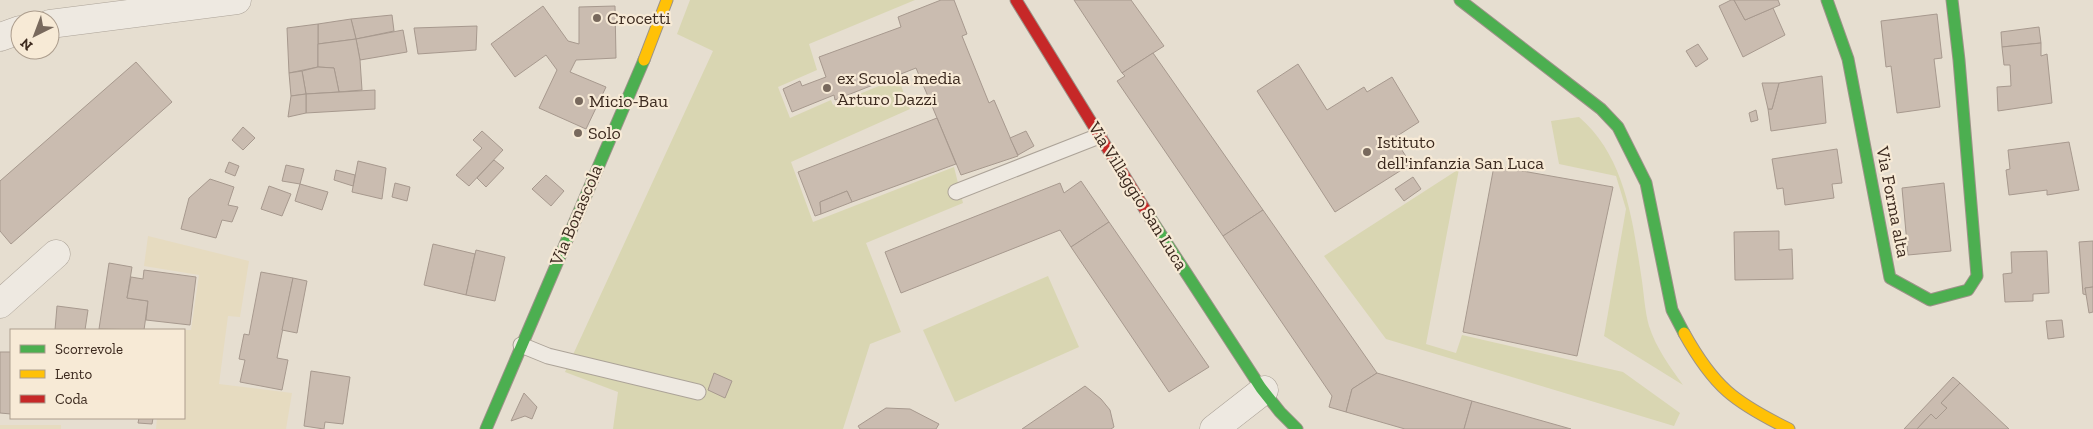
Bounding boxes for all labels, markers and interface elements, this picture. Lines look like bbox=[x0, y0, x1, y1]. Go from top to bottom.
place label: Crocetti bbox=[607, 7, 671, 29]
north arrow bbox=[10, 10, 60, 60]
marker: Crocetti bbox=[591, 12, 603, 24]
text: N bbox=[17, 34, 36, 54]
place label: ex Scuola media Arturo Dazzi bbox=[837, 67, 961, 110]
marker: ex Scuola media Arturo Dazzi bbox=[821, 82, 833, 94]
place label: Micio-Bau bbox=[589, 90, 668, 112]
marker: Micio-Bau bbox=[573, 95, 585, 107]
street label: Via Villaggio San Luca bbox=[1083, 117, 1193, 274]
place label: Solo bbox=[588, 122, 621, 144]
marker: Solo bbox=[572, 127, 584, 139]
place label: Istituto dell'infanzia San Luca bbox=[1377, 131, 1544, 174]
street label: Via Forma alta bbox=[1871, 144, 1915, 260]
marker: Istituto dell'infanzia San Luca bbox=[1361, 146, 1373, 158]
street label: Via Bonascola bbox=[545, 161, 607, 270]
legend bbox=[10, 329, 185, 419]
text: Scorrevole bbox=[55, 340, 123, 358]
text: Lento bbox=[55, 365, 92, 383]
text: Coda bbox=[55, 390, 88, 408]

